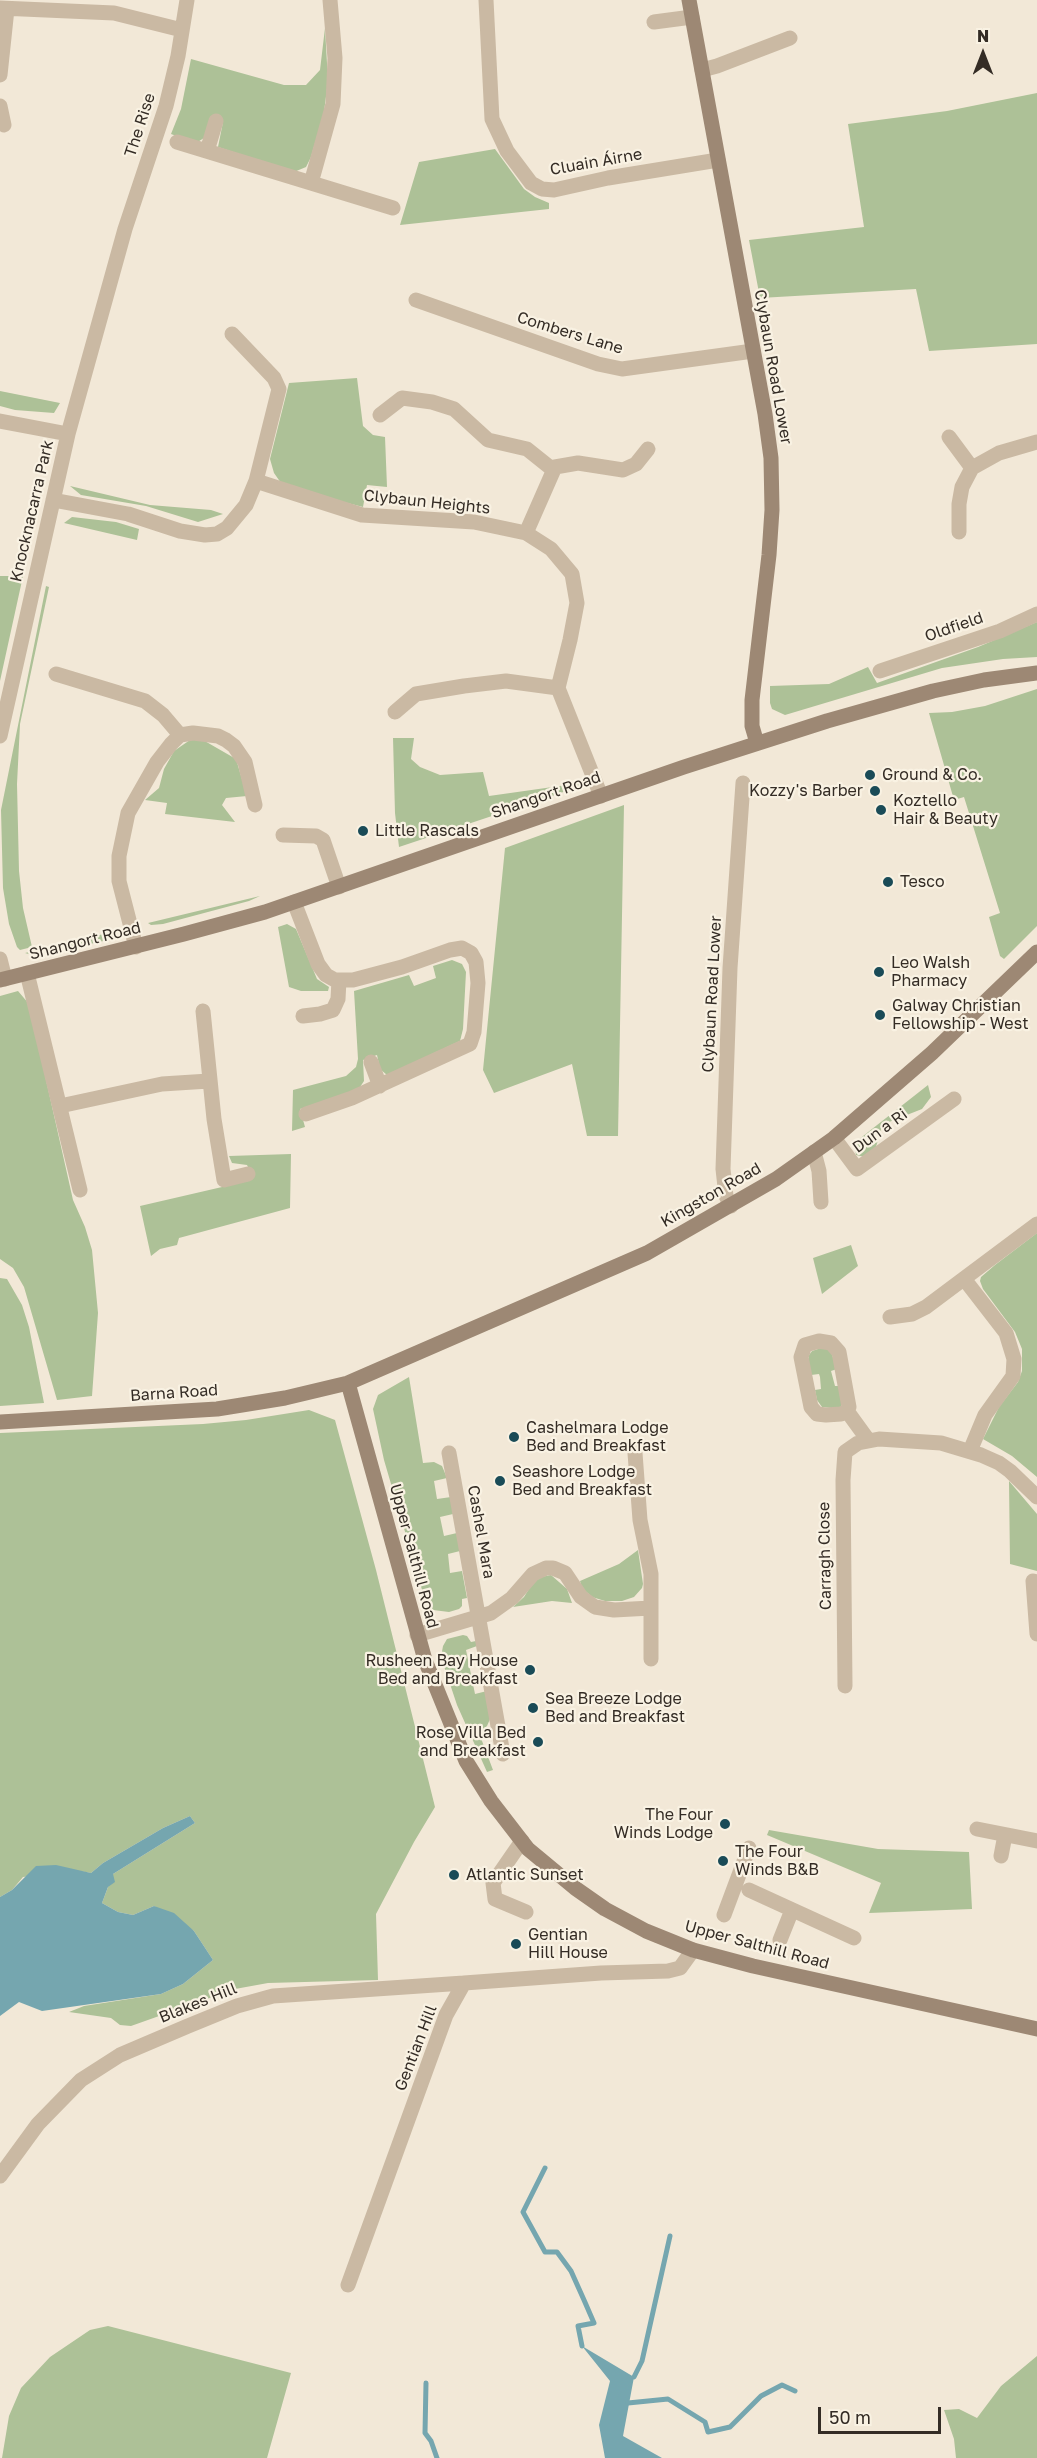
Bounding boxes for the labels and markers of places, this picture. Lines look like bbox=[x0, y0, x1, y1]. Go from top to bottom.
place label: Ground & Co. bbox=[882, 765, 982, 785]
marker: Ground & Co. bbox=[863, 768, 877, 782]
place label: Kozzy's Barber bbox=[749, 781, 863, 801]
marker: Kozzy's Barber bbox=[868, 784, 882, 798]
place label: Koztello Hair & Beauty bbox=[893, 791, 998, 829]
marker: Koztello Hair & Beauty bbox=[874, 803, 888, 817]
place label: Little Rascals bbox=[375, 821, 479, 841]
marker: Little Rascals bbox=[356, 824, 370, 838]
place label: Tesco bbox=[900, 872, 945, 892]
marker: Tesco bbox=[881, 875, 895, 889]
place label: Leo Walsh Pharmacy bbox=[891, 953, 970, 991]
marker: Leo Walsh Pharmacy bbox=[872, 965, 886, 979]
place label: Galway Christian Fellowship - West bbox=[892, 996, 1029, 1034]
marker: Galway Christian Fellowship - West bbox=[873, 1008, 887, 1022]
place label: Cashelmara Lodge Bed and Breakfast bbox=[526, 1418, 668, 1456]
marker: Cashelmara Lodge Bed and Breakfast bbox=[507, 1430, 521, 1444]
place label: Seashore Lodge Bed and Breakfast bbox=[512, 1462, 652, 1500]
marker: Seashore Lodge Bed and Breakfast bbox=[493, 1474, 507, 1488]
place label: Rusheen Bay House Bed and Breakfast bbox=[365, 1651, 518, 1689]
marker: Rusheen Bay House Bed and Breakfast bbox=[523, 1663, 537, 1677]
place label: Sea Breeze Lodge Bed and Breakfast bbox=[545, 1689, 685, 1727]
marker: Sea Breeze Lodge Bed and Breakfast bbox=[526, 1701, 540, 1715]
place label: Rose Villa Bed and Breakfast bbox=[416, 1723, 526, 1761]
marker: Rose Villa Bed and Breakfast bbox=[531, 1735, 545, 1749]
place label: The Four Winds Lodge bbox=[614, 1805, 713, 1843]
marker: The Four Winds Lodge bbox=[718, 1817, 732, 1831]
place label: The Four Winds B&B bbox=[735, 1842, 819, 1880]
marker: The Four Winds B&B bbox=[716, 1854, 730, 1868]
place label: Atlantic Sunset bbox=[466, 1865, 584, 1885]
marker: Atlantic Sunset bbox=[447, 1868, 461, 1882]
place label: Gentian Hill House bbox=[528, 1925, 608, 1963]
marker: Gentian Hill House bbox=[509, 1937, 523, 1951]

